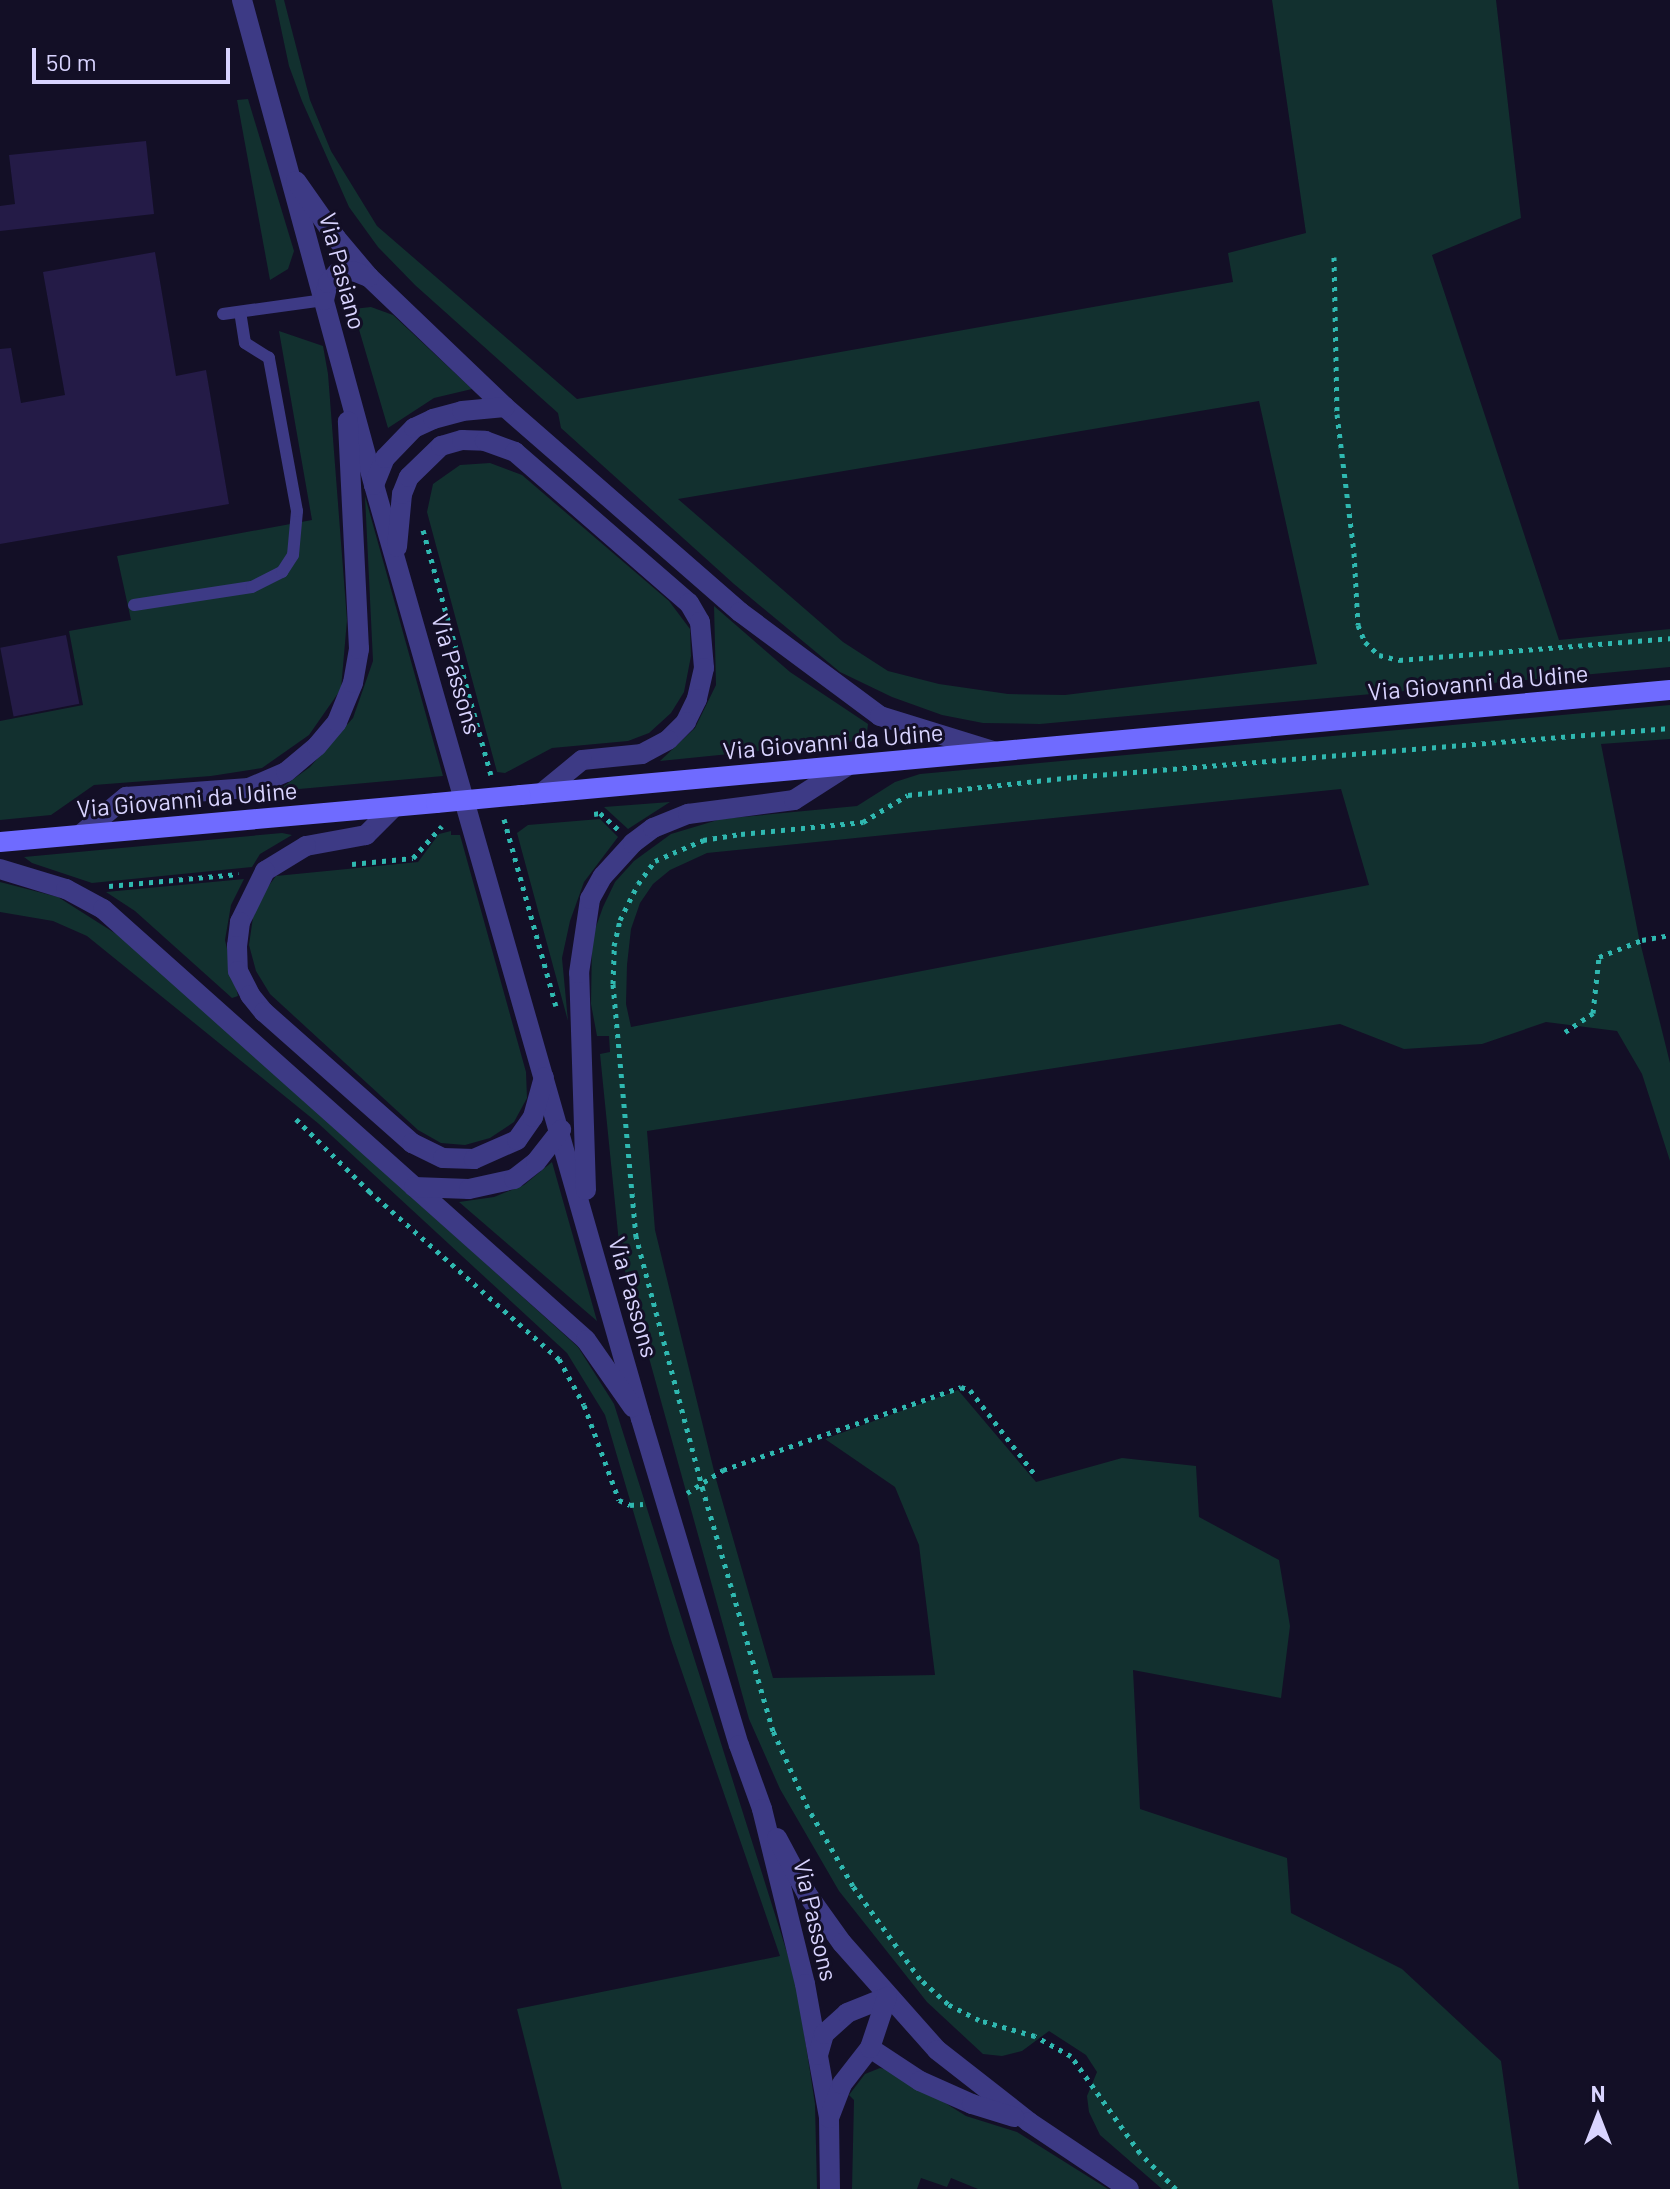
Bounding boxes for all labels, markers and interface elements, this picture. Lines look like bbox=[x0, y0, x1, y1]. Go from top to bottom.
scale bar bbox=[36, 32, 234, 82]
text: 50 m bbox=[46, 47, 97, 76]
street label: Via Pasiano bbox=[314, 210, 372, 332]
street label: Via Passons bbox=[426, 610, 488, 738]
street label: Via Giovanni da Udine bbox=[1366, 658, 1590, 706]
street label: Via Giovanni da Udine bbox=[721, 717, 945, 765]
street label: Via Giovanni da Udine bbox=[75, 775, 299, 823]
street label: Via Passons bbox=[603, 1233, 665, 1361]
street label: Via Passons bbox=[788, 1856, 844, 1984]
north arrow bbox=[1558, 2077, 1638, 2157]
text: N bbox=[1591, 2080, 1605, 2106]

